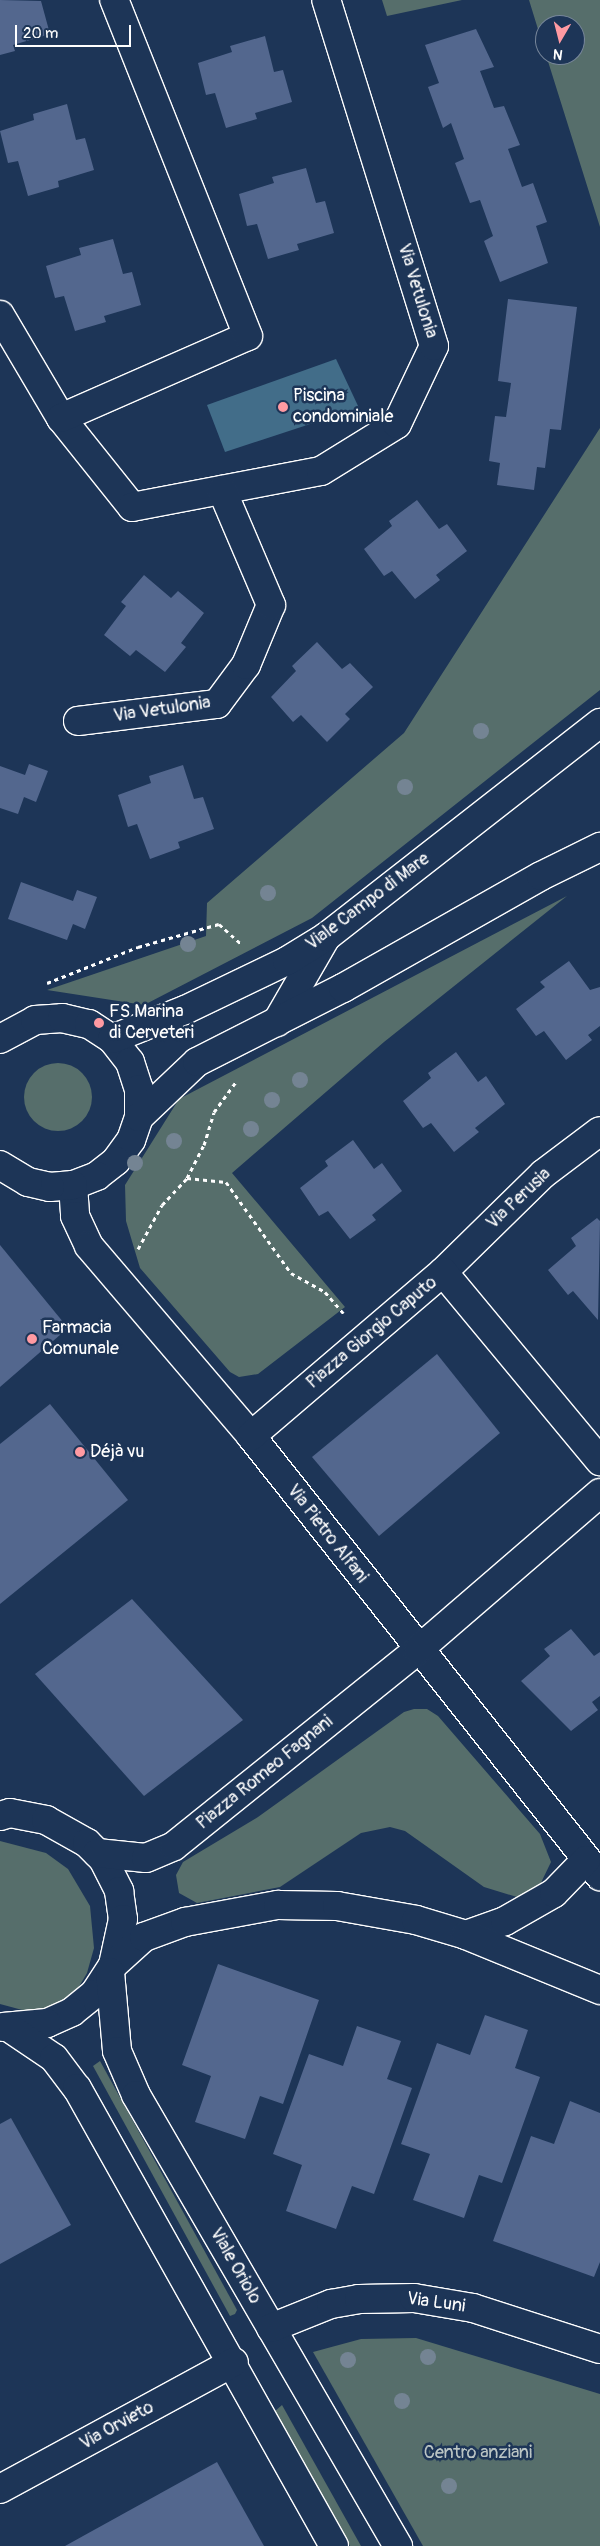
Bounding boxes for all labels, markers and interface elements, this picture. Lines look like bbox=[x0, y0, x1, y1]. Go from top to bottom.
scale bar bbox=[18, 15, 134, 47]
north arrow bbox=[535, 15, 585, 65]
text: 20 m bbox=[23, 24, 58, 43]
text: N bbox=[552, 45, 564, 63]
street label: Via Vetulonia bbox=[392, 241, 442, 341]
place label: Piscina condominiale bbox=[293, 386, 393, 428]
marker: Piscina condominiale bbox=[277, 401, 289, 413]
street label: Via Vetulonia bbox=[112, 693, 212, 727]
street label: Viale Campo di Mare bbox=[302, 848, 434, 956]
place label: FS Marina di Cerveteri bbox=[109, 1002, 194, 1044]
marker: FS Marina di Cerveteri bbox=[93, 1017, 105, 1029]
street label: Via Perusia bbox=[482, 1164, 556, 1234]
street label: Piazza Giorgio Caputo bbox=[302, 1272, 442, 1394]
place label: Farmacia Comunale bbox=[42, 1318, 119, 1360]
marker: Farmacia Comunale bbox=[26, 1333, 38, 1345]
place label: Déjà vu bbox=[90, 1441, 144, 1463]
marker: Déjà vu bbox=[74, 1446, 86, 1458]
street label: Via Pietro Alfani bbox=[282, 1480, 372, 1588]
street label: Piazza Romeo Fagnani bbox=[192, 1711, 338, 1835]
street label: Viale Oriolo bbox=[205, 2224, 265, 2308]
street label: Via Luni bbox=[405, 2288, 467, 2318]
street label: Via Orvieto bbox=[76, 2397, 158, 2455]
park label: Centro anziani bbox=[424, 2442, 532, 2464]

